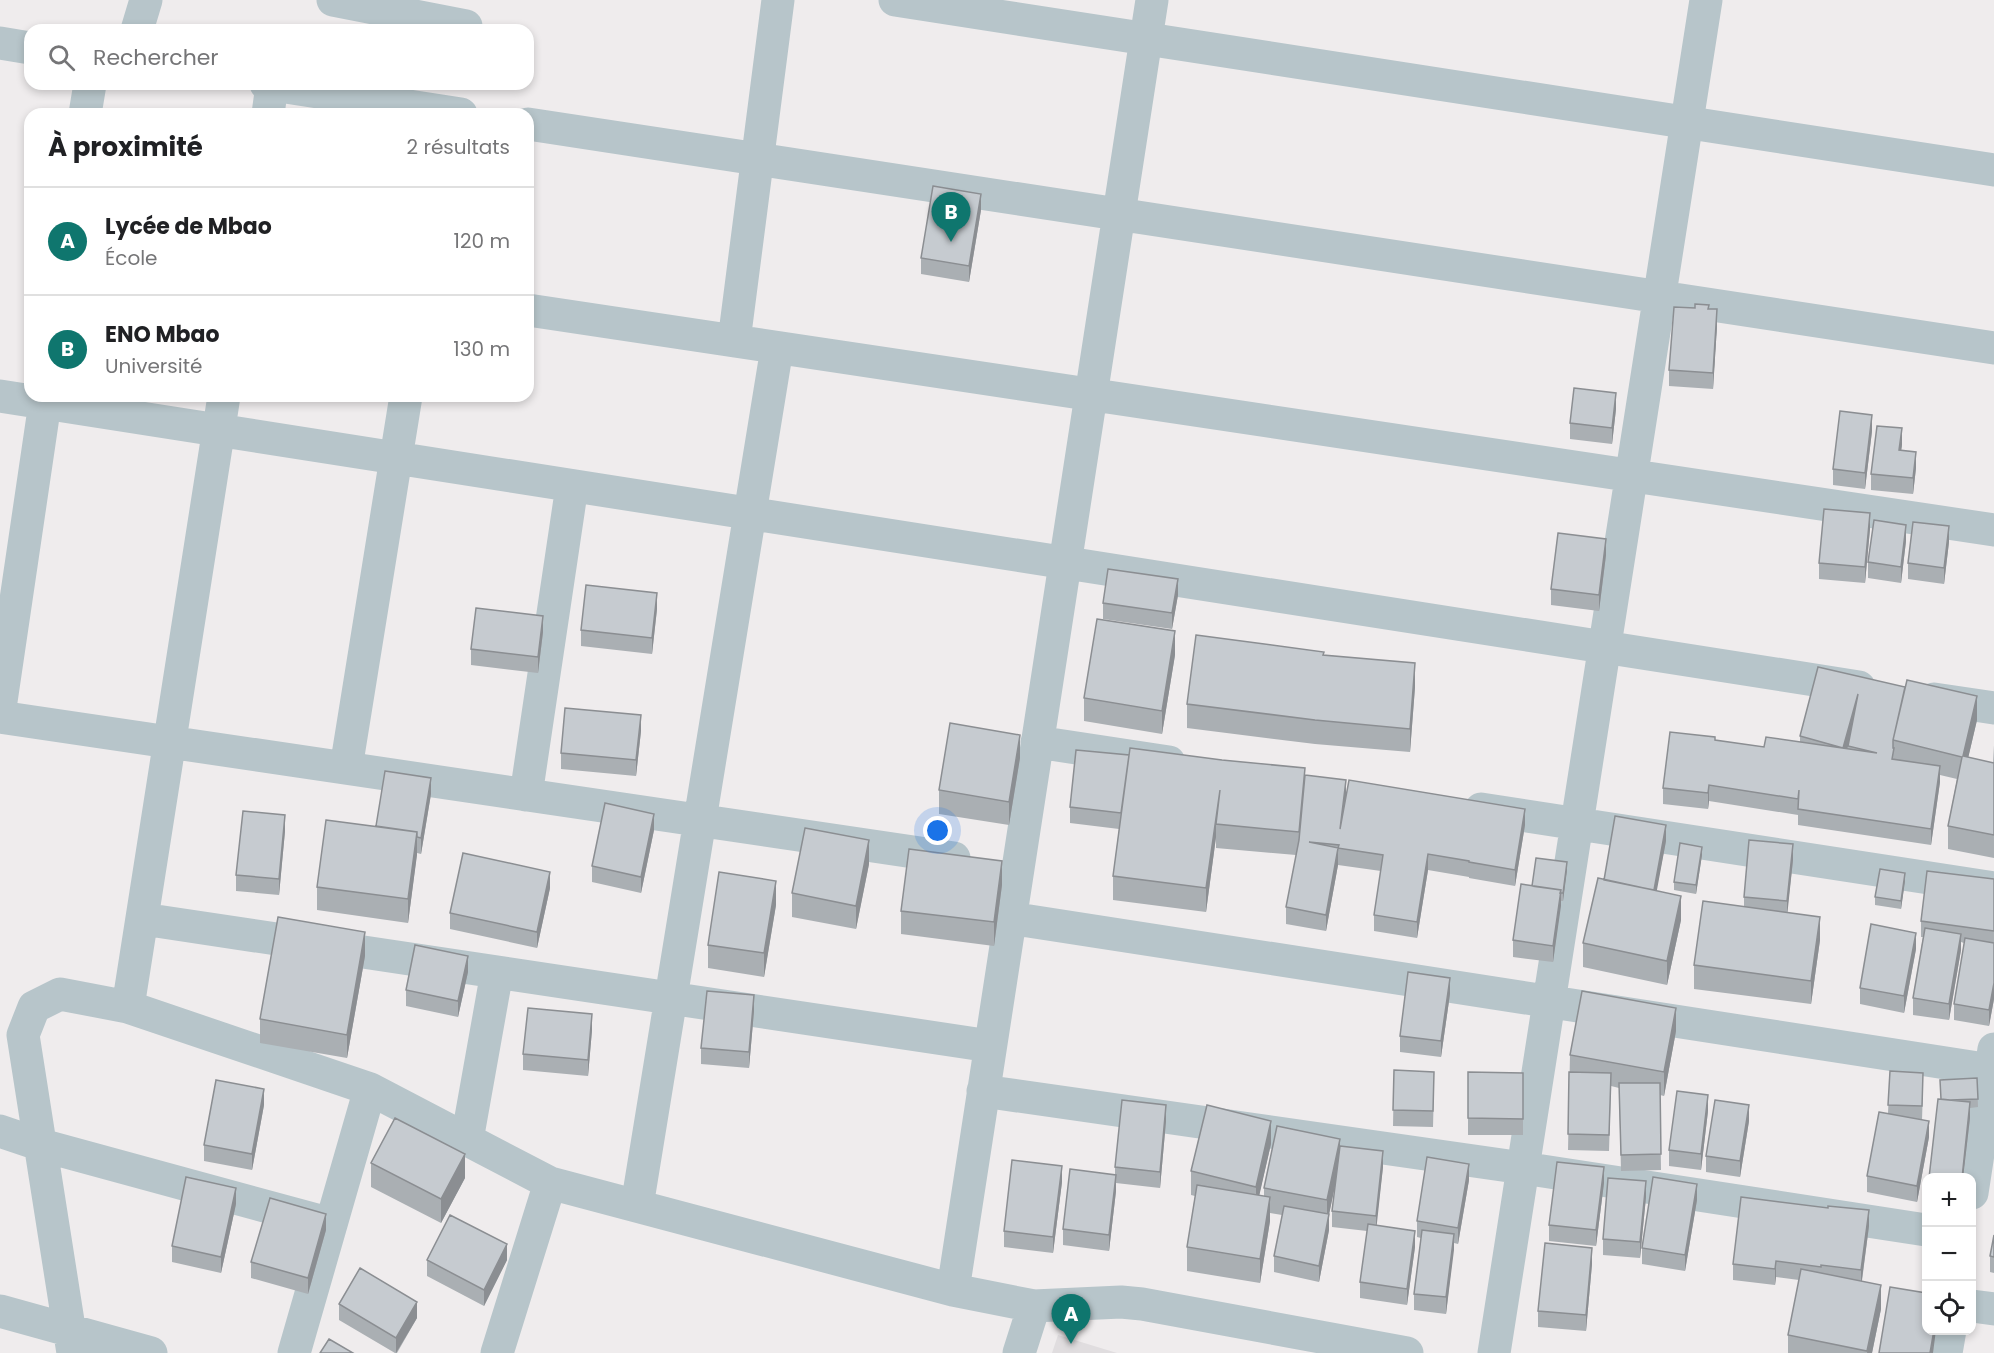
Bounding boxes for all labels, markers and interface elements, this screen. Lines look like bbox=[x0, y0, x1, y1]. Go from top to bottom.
search box bbox=[24, 24, 534, 90]
icon: search bbox=[45, 41, 78, 74]
text: Rechercher bbox=[93, 42, 219, 73]
text: À proximité bbox=[48, 129, 203, 165]
text: 2 résultats bbox=[407, 133, 510, 161]
pin: B bbox=[932, 192, 970, 242]
text: Lycée de Mbao bbox=[105, 211, 272, 242]
text: A bbox=[60, 227, 75, 255]
text: 120 m bbox=[454, 227, 510, 255]
text: École bbox=[105, 244, 158, 272]
text: ENO Mbao bbox=[105, 319, 220, 350]
text: B bbox=[61, 335, 74, 363]
text: 130 m bbox=[453, 335, 510, 363]
text: Université bbox=[105, 352, 202, 380]
your location bbox=[923, 816, 952, 845]
map controls bbox=[1922, 1173, 1976, 1335]
button: + bbox=[1922, 1173, 1976, 1227]
button: − bbox=[1922, 1227, 1976, 1281]
button: locate bbox=[1922, 1281, 1976, 1335]
pin: A bbox=[1052, 1294, 1090, 1344]

